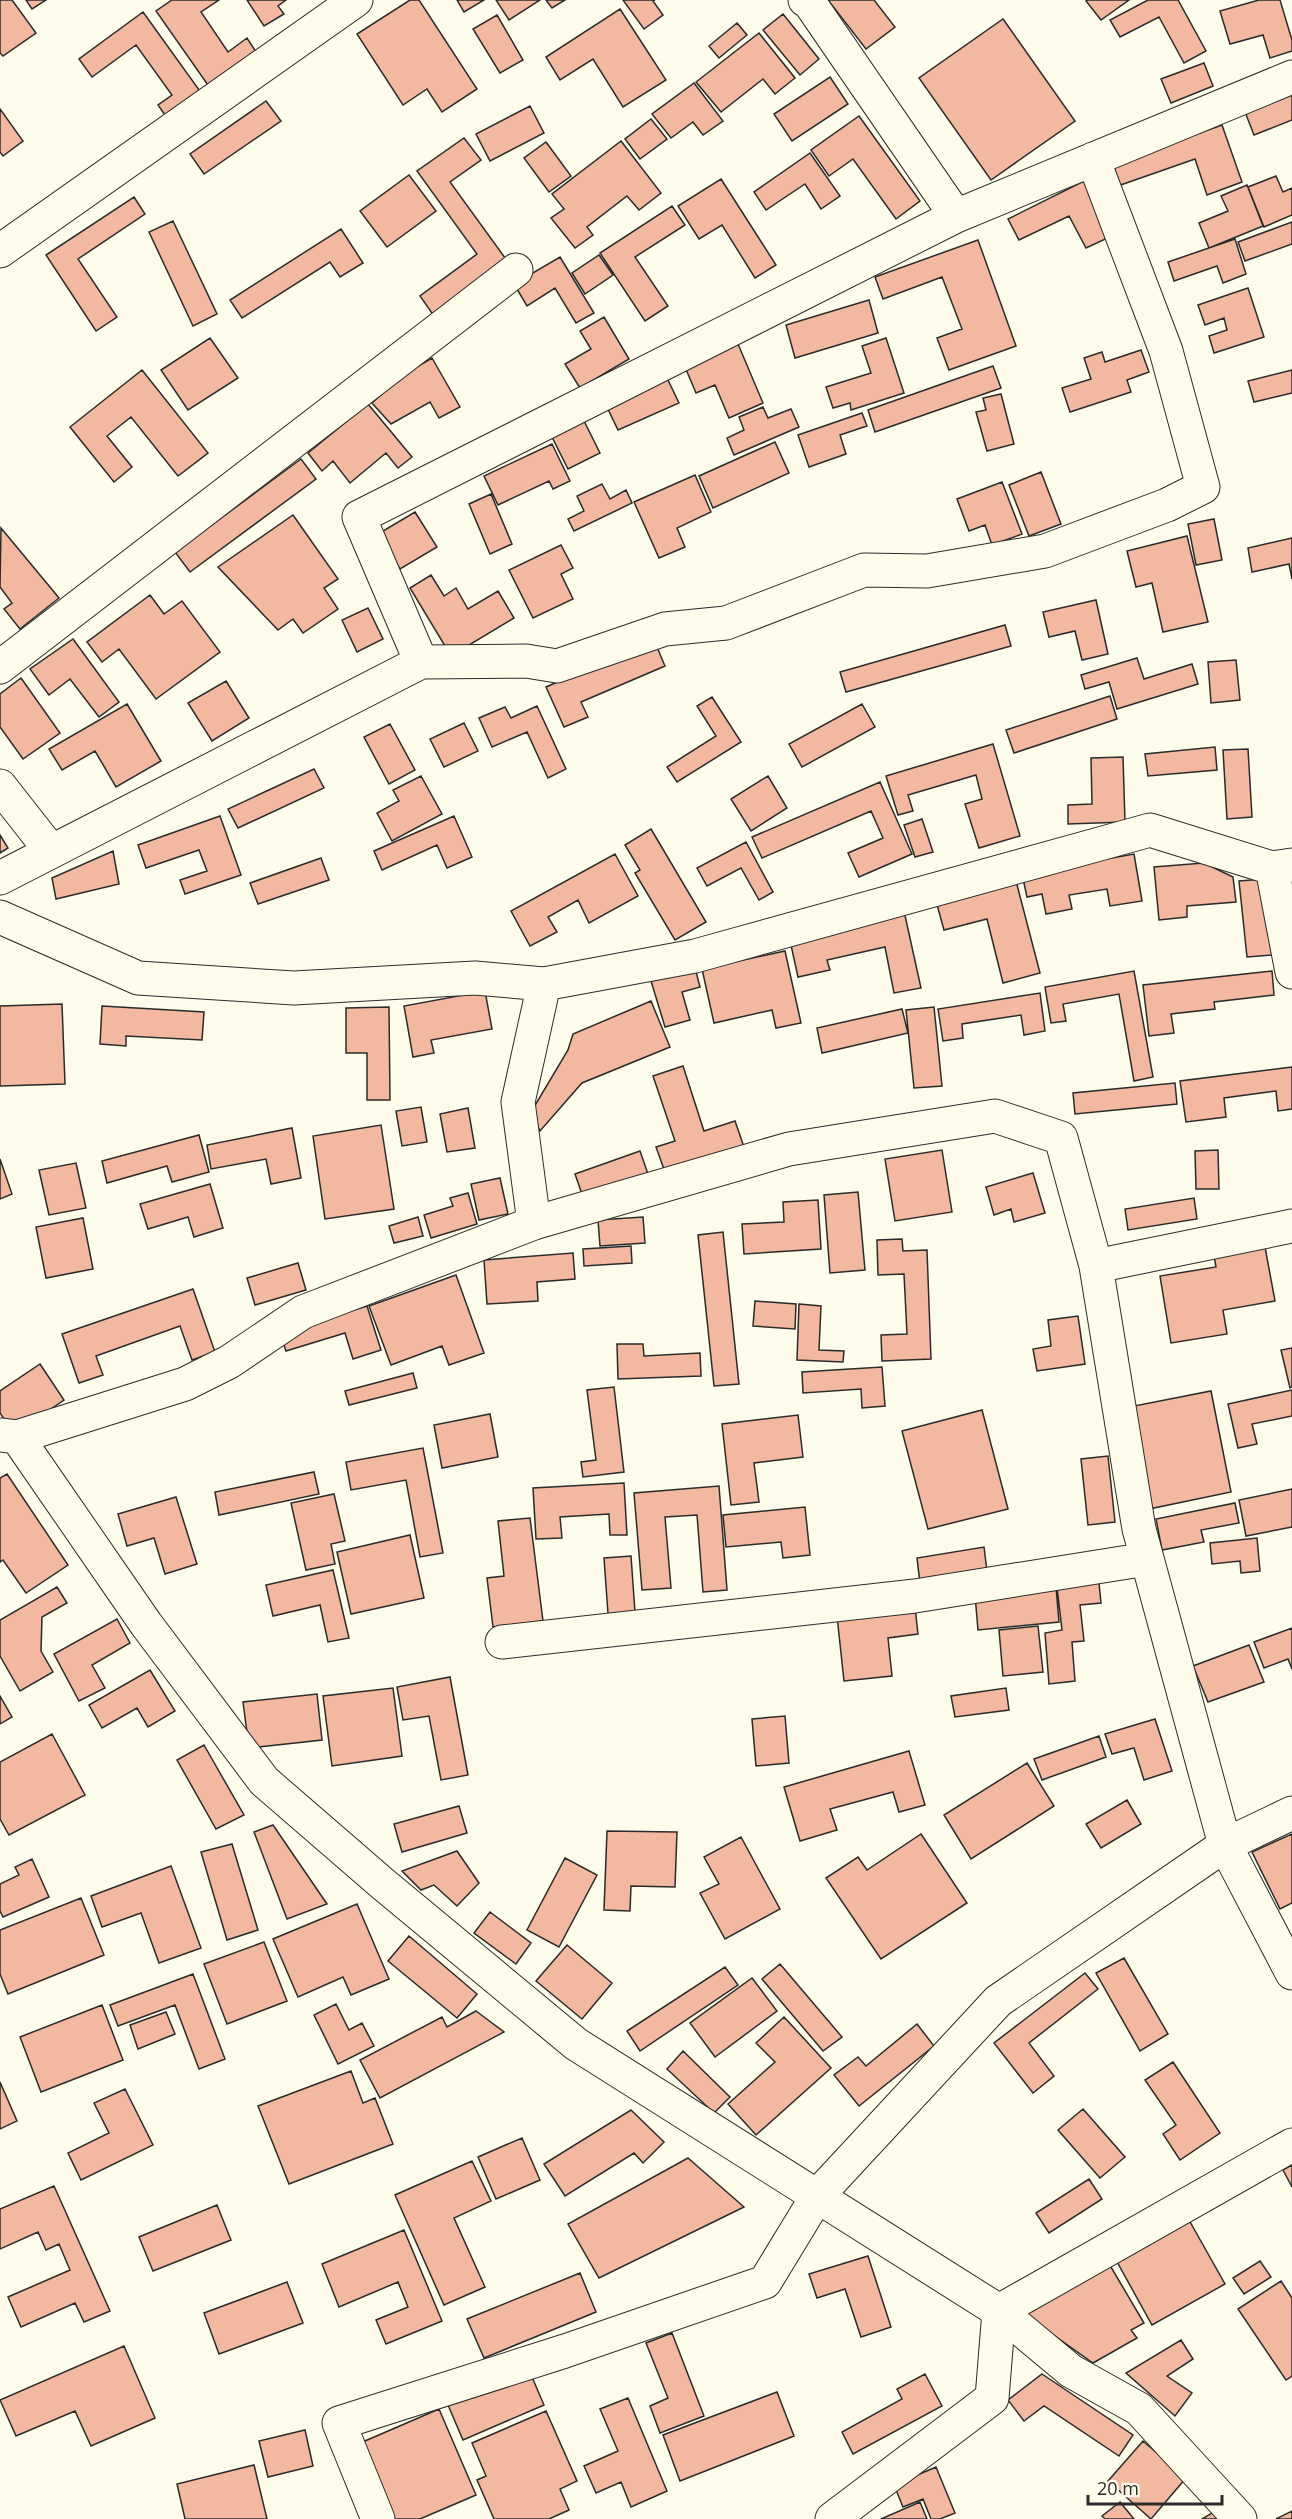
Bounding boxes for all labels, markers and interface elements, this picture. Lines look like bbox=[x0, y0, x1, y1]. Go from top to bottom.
scale bar bbox=[1088, 2468, 1222, 2506]
text: 20 m bbox=[1097, 2476, 1139, 2500]

